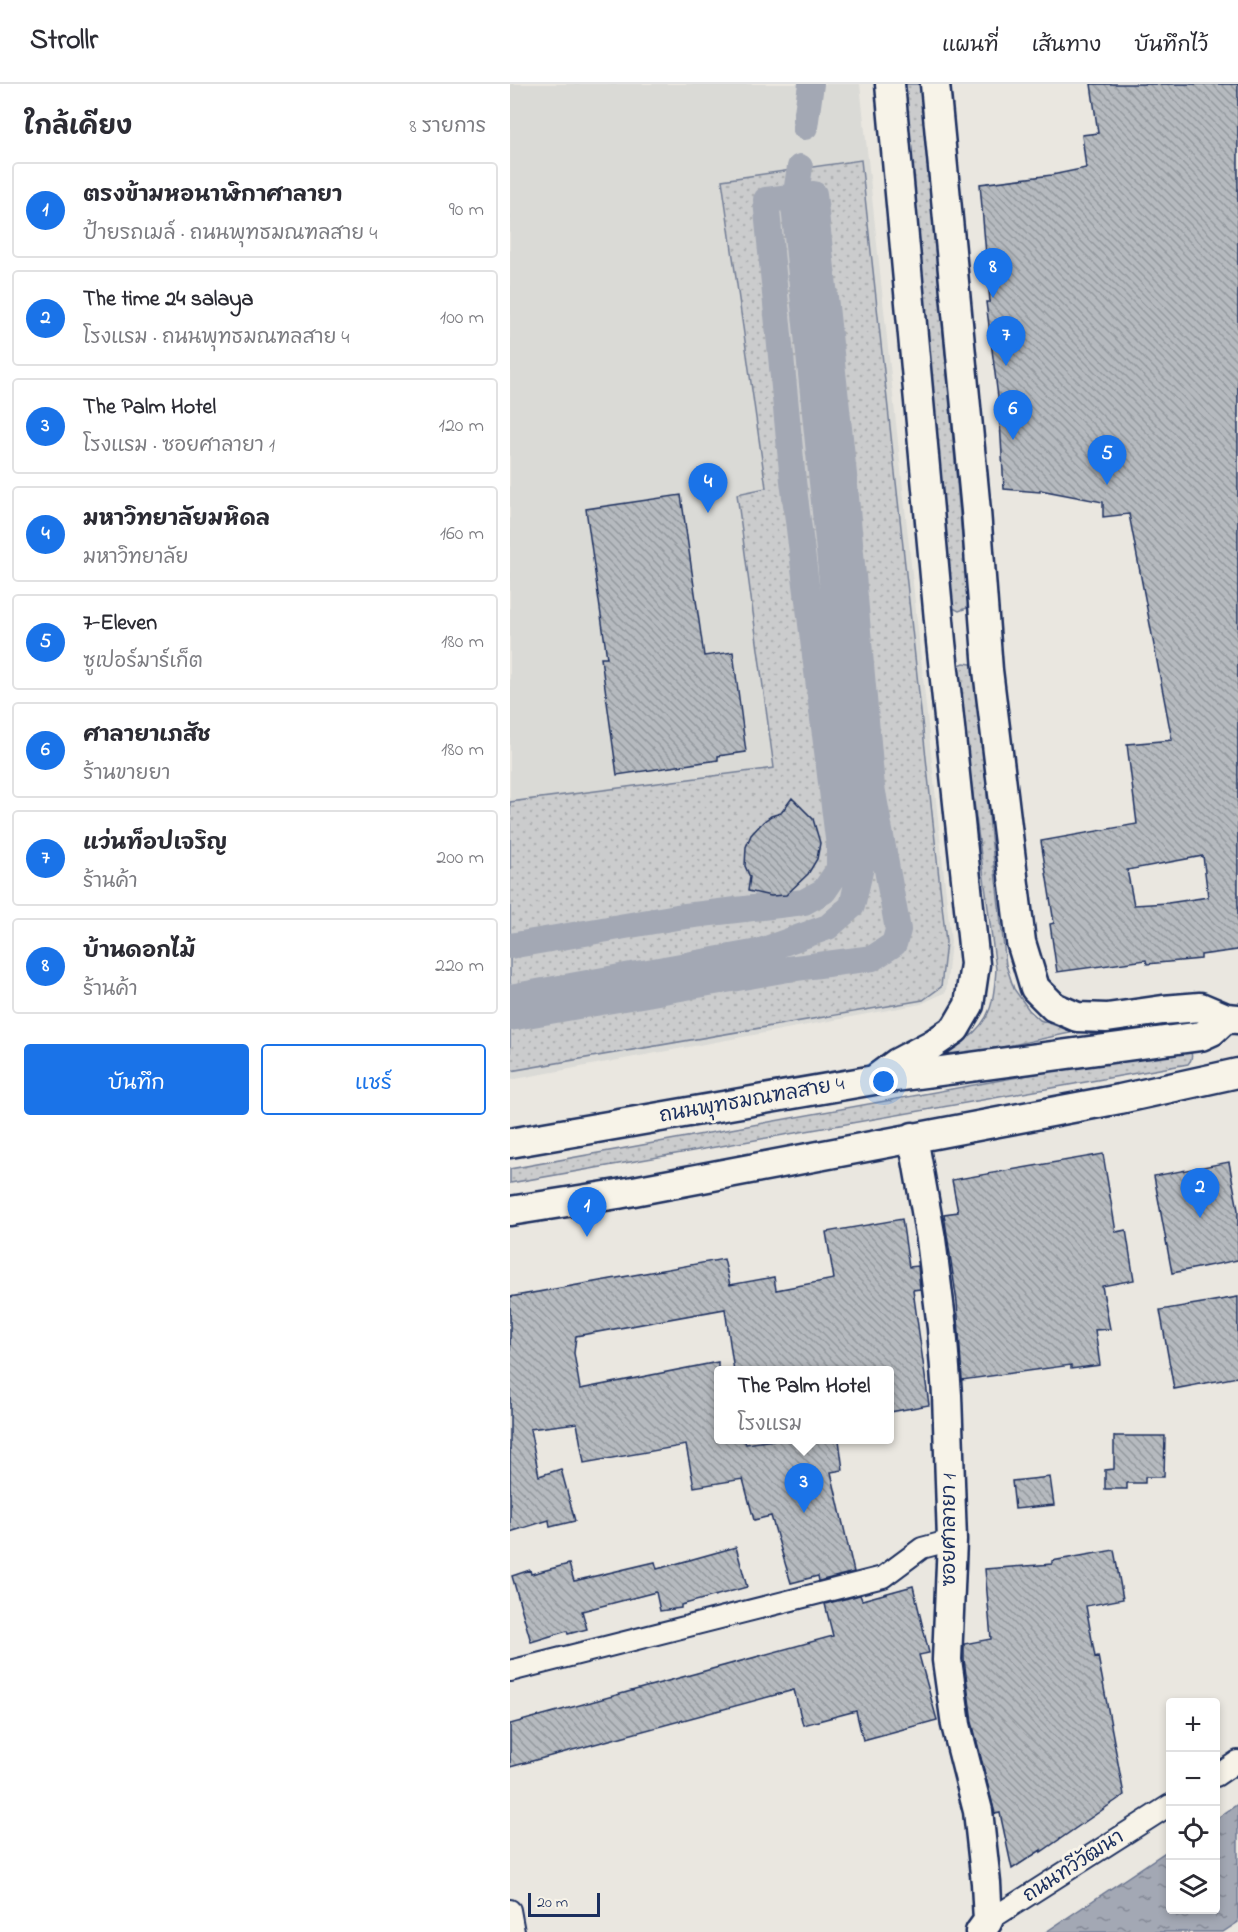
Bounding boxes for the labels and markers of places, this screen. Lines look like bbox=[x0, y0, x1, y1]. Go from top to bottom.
pin: 8 bbox=[974, 248, 1012, 298]
pin: 7 bbox=[986, 316, 1026, 366]
pin: 6 bbox=[994, 390, 1032, 440]
pin: 5 bbox=[1088, 436, 1126, 485]
pin: 4 bbox=[688, 464, 728, 513]
pin: 2 bbox=[1180, 1168, 1220, 1218]
pin: 1 bbox=[568, 1188, 607, 1237]
pin: 3 bbox=[784, 1464, 824, 1513]

